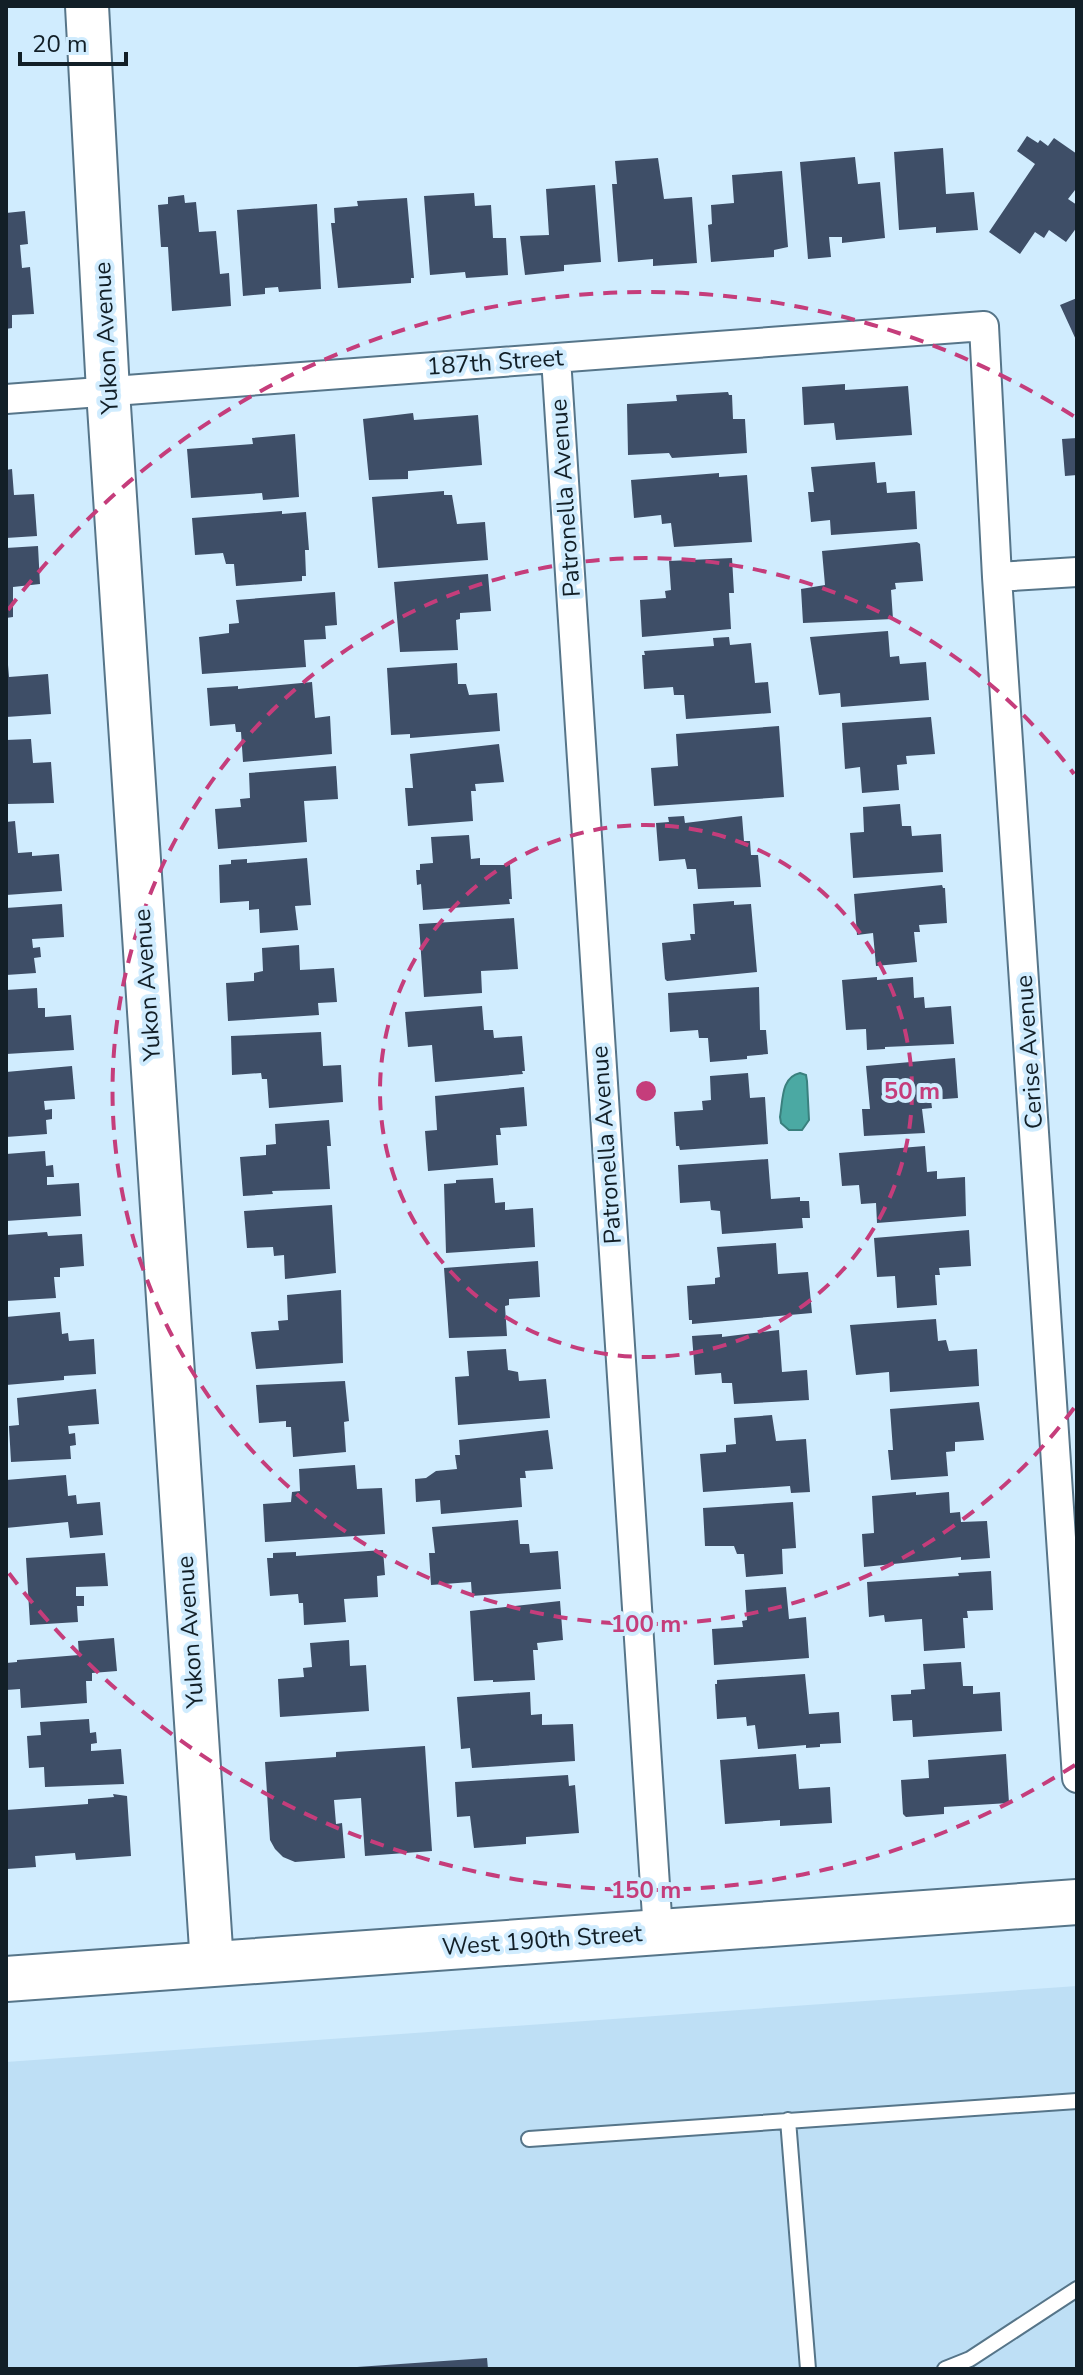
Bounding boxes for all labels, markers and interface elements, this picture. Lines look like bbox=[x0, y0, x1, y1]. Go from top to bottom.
scale bar bbox=[20, 16, 126, 66]
text: 20 m bbox=[32, 28, 88, 60]
street label: Yukon Avenue bbox=[86, 261, 126, 416]
street label: 187th Street bbox=[426, 341, 565, 383]
street label: Patronella Avenue bbox=[542, 398, 588, 598]
street label: Yukon Avenue bbox=[126, 908, 168, 1063]
street label: Cerise Avenue bbox=[1008, 974, 1050, 1130]
street label: Patronella Avenue bbox=[583, 1045, 629, 1245]
text: 50 m bbox=[884, 1075, 940, 1107]
centre of rings bbox=[632, 1077, 660, 1105]
street label: Yukon Avenue bbox=[169, 1555, 211, 1710]
text: 100 m bbox=[611, 1608, 681, 1640]
text: 150 m bbox=[611, 1874, 681, 1906]
street label: West 190th Street bbox=[441, 1917, 644, 1963]

